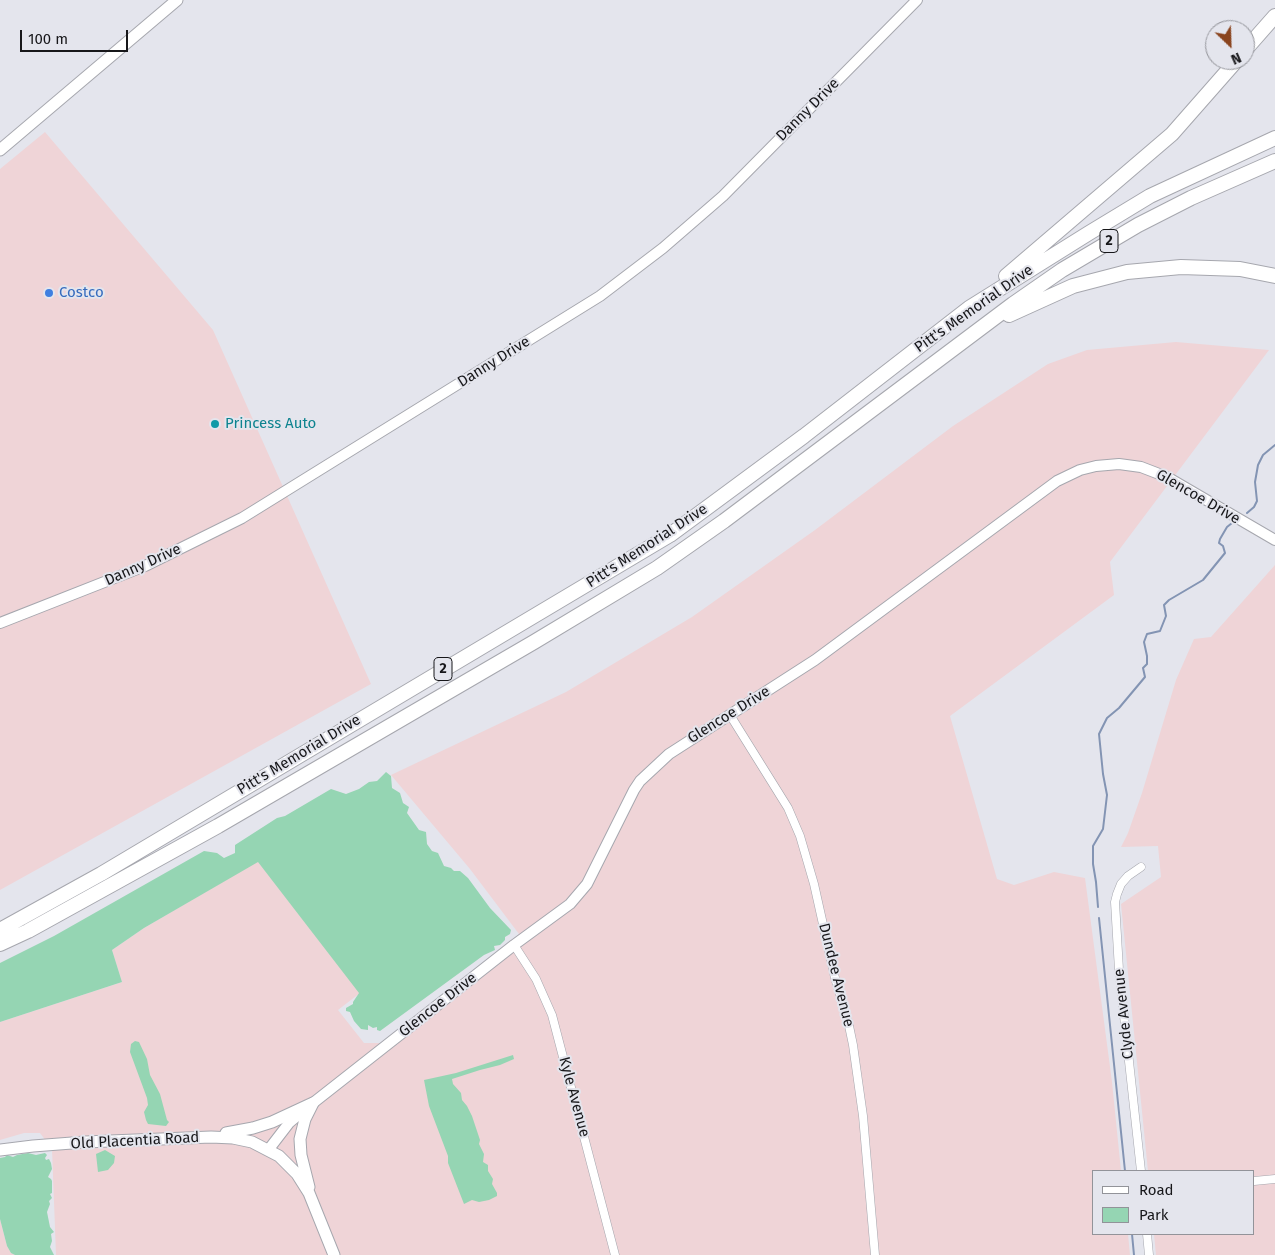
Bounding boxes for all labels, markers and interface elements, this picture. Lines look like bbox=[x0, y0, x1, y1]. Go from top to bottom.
scale bar bbox=[22, 20, 130, 52]
north arrow bbox=[1205, 20, 1255, 70]
text: 100 m bbox=[28, 30, 68, 48]
text: N bbox=[1228, 49, 1244, 68]
street label: Danny Drive bbox=[773, 75, 843, 145]
road number: 2 bbox=[1100, 230, 1118, 252]
street label: Pitt's Memorial Drive bbox=[911, 261, 1037, 357]
place label: Costco bbox=[59, 284, 104, 302]
marker: Costco bbox=[43, 287, 55, 299]
street label: Danny Drive bbox=[455, 333, 533, 391]
place label: Princess Auto bbox=[225, 415, 316, 433]
marker: Princess Auto bbox=[209, 418, 221, 430]
street label: Glencoe Drive bbox=[1153, 466, 1243, 528]
street label: Pitt's Memorial Drive bbox=[583, 500, 711, 592]
street label: Danny Drive bbox=[102, 540, 184, 590]
road number: 2 bbox=[434, 658, 452, 681]
street label: Glencoe Drive bbox=[684, 683, 774, 747]
street label: Pitt's Memorial Drive bbox=[234, 711, 364, 799]
street label: Dundee Avenue bbox=[814, 921, 858, 1029]
street label: Clyde Avenue bbox=[1110, 968, 1138, 1060]
street label: Glencoe Drive bbox=[396, 969, 480, 1041]
street label: Kyle Avenue bbox=[555, 1055, 593, 1139]
street label: Old Placentia Road bbox=[70, 1129, 200, 1153]
legend bbox=[1092, 1170, 1255, 1235]
text: Road bbox=[1139, 1181, 1174, 1199]
text: Park bbox=[1139, 1206, 1169, 1224]

